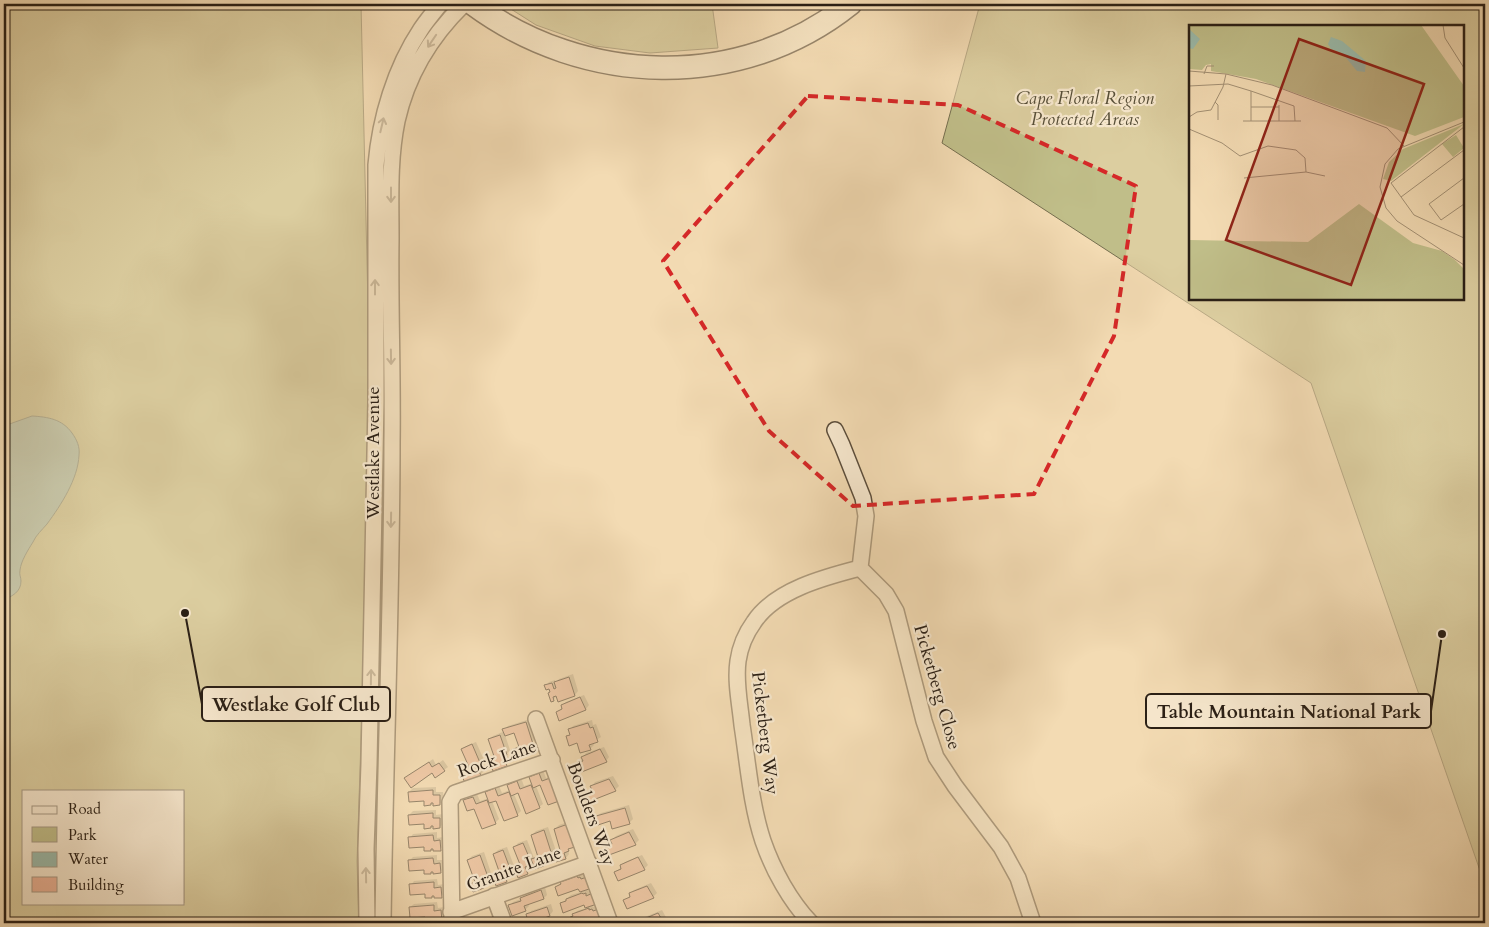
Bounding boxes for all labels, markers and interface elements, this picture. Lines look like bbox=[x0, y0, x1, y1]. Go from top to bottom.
inset map bbox=[1189, 25, 1464, 300]
one-way arrow bbox=[427, 34, 438, 48]
park label: Cape Floral Region Protected Areas bbox=[1016, 86, 1154, 132]
one-way arrow bbox=[378, 118, 387, 134]
one-way arrow bbox=[386, 186, 396, 203]
one-way arrow bbox=[370, 279, 380, 296]
one-way arrow bbox=[387, 349, 396, 365]
street label: Westlake Avenue bbox=[361, 386, 386, 521]
one-way arrow bbox=[386, 512, 396, 528]
street label: Picketberg Close bbox=[907, 622, 967, 752]
one-way arrow bbox=[367, 669, 376, 685]
street label: Picketberg Way bbox=[745, 670, 785, 796]
callout: Westlake Golf Club bbox=[202, 687, 390, 721]
text: Westlake Golf Club bbox=[211, 692, 380, 718]
callout: Table Mountain National Park bbox=[1146, 694, 1431, 728]
text: Table Mountain National Park bbox=[1157, 699, 1421, 725]
street label: Rock Lane bbox=[454, 734, 540, 784]
street label: Boulders Way bbox=[561, 759, 622, 870]
legend bbox=[22, 790, 185, 904]
text: Road bbox=[68, 799, 101, 819]
text: Park bbox=[68, 825, 97, 845]
street label: Granite Lane bbox=[463, 840, 565, 898]
text: Water bbox=[67, 849, 109, 869]
one-way arrow bbox=[361, 867, 371, 883]
text: Building bbox=[68, 875, 124, 895]

